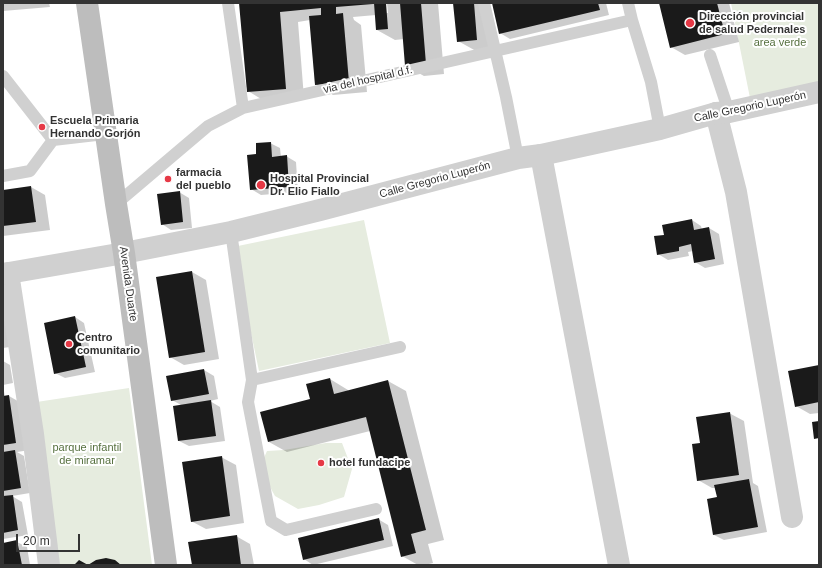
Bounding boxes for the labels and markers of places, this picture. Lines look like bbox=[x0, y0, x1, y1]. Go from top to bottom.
place label: Dirección provincial de salud Pedernales bbox=[699, 10, 805, 36]
marker: Dirección provincial de salud Pedernales bbox=[684, 17, 696, 29]
place label: Escuela Primaria Hernando Gorjón bbox=[50, 114, 140, 140]
marker: Escuela Primaria Hernando Gorjón bbox=[37, 122, 47, 132]
place label: farmacia del pueblo bbox=[176, 166, 231, 192]
place label: Hospital Provincial Dr. Elio Fiallo bbox=[270, 172, 369, 198]
marker: farmacia del pueblo bbox=[163, 174, 173, 184]
marker: Hospital Provincial Dr. Elio Fiallo bbox=[255, 179, 267, 191]
place label: Centro comunitario bbox=[77, 331, 140, 357]
marker: Centro comunitario bbox=[64, 339, 74, 349]
place label: hotel fundacipe bbox=[329, 456, 410, 470]
marker: hotel fundacipe bbox=[316, 458, 326, 468]

